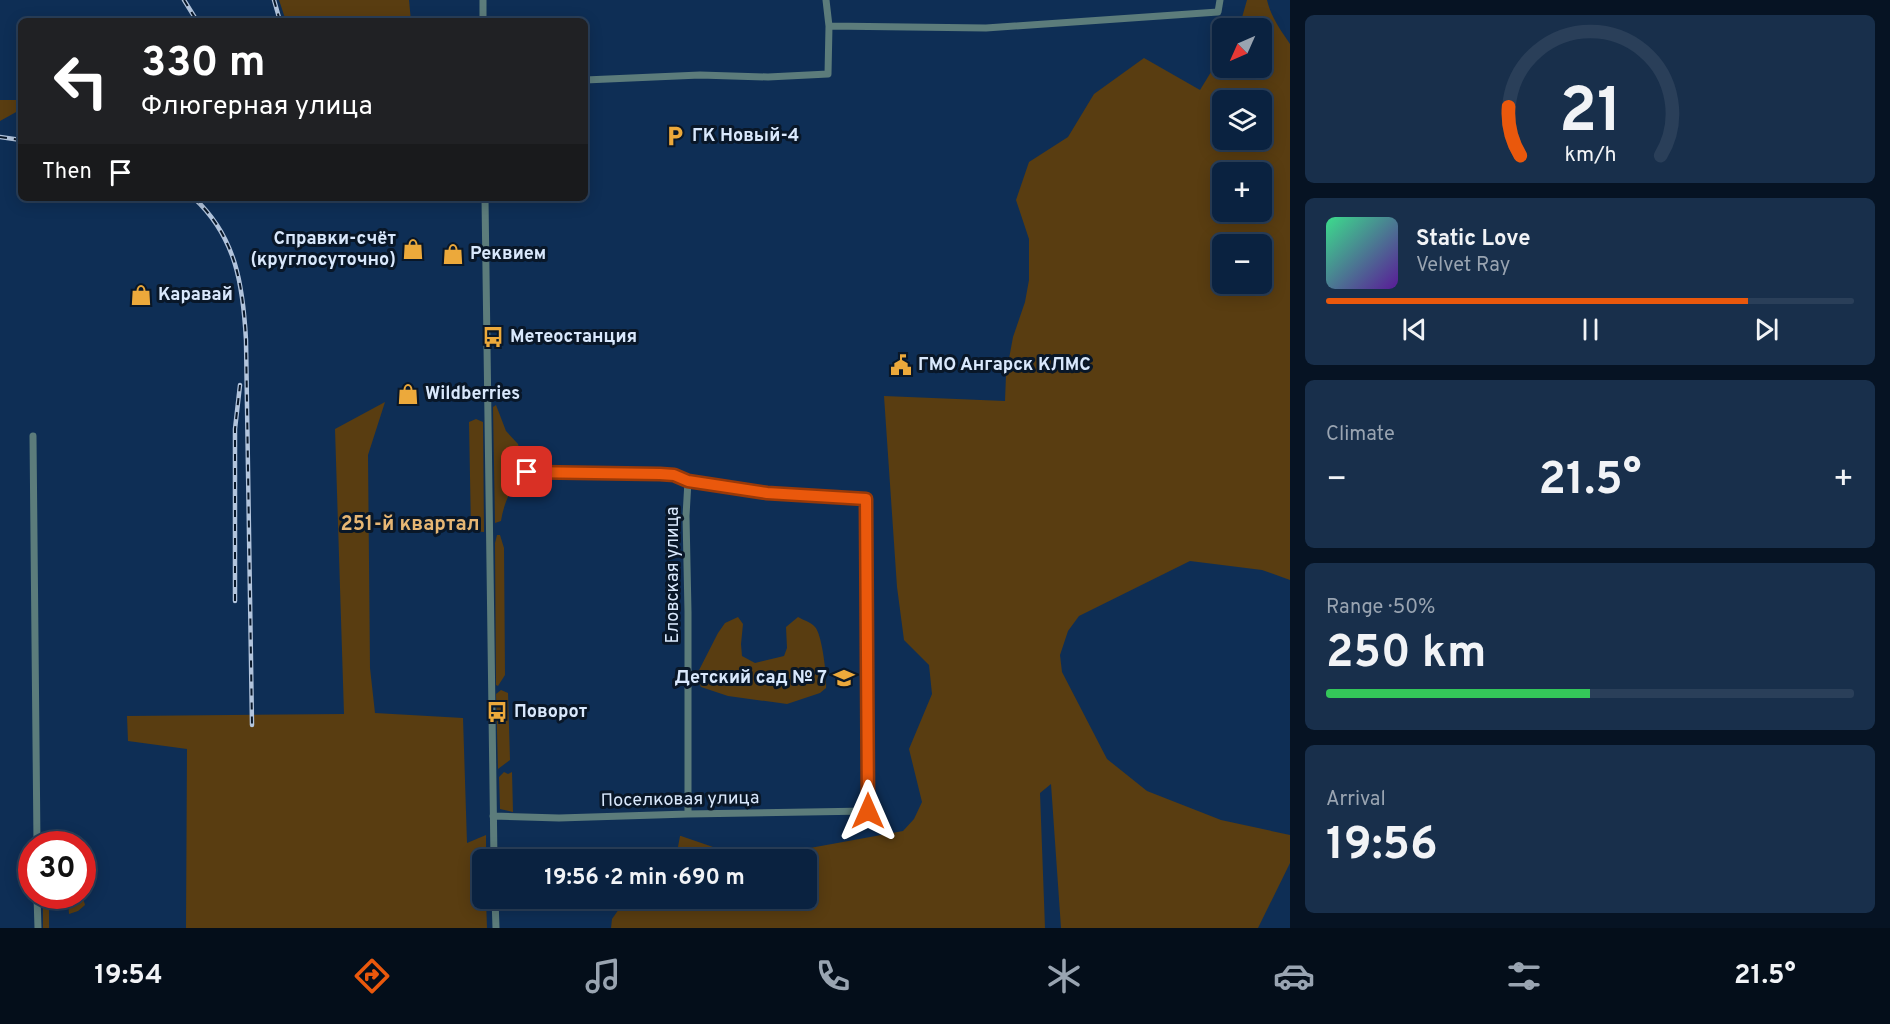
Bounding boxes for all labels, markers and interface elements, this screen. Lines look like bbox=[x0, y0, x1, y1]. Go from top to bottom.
north arrow bbox=[1212, 18, 1272, 78]
map controls bbox=[1212, 18, 1272, 294]
text: 330 m bbox=[141, 38, 266, 91]
icon: left bbox=[42, 42, 120, 120]
text: 21 bbox=[1558, 75, 1622, 154]
text: Флюгерная улица bbox=[141, 90, 373, 124]
button: layers bbox=[1212, 90, 1272, 150]
parking icon: ГК Новый-4 bbox=[663, 124, 687, 148]
place label: ГК Новый-4 bbox=[692, 125, 799, 148]
text: km/h bbox=[1564, 142, 1616, 169]
icon: arrive bbox=[104, 156, 137, 189]
text: Then bbox=[42, 159, 92, 186]
button: + bbox=[1212, 162, 1272, 222]
text: Static Love bbox=[1416, 226, 1530, 253]
place label: Справки-счёт (круглосуточно) bbox=[251, 228, 397, 272]
button: − bbox=[1212, 234, 1272, 294]
shop icon: Справки-счёт (круглосуточно) bbox=[401, 237, 425, 261]
shop icon: Реквием bbox=[441, 242, 465, 266]
place label: Реквием bbox=[470, 243, 546, 266]
text: Velvet Ray bbox=[1416, 253, 1510, 279]
shop icon: Каравай bbox=[129, 283, 153, 307]
place label: Каравай bbox=[158, 284, 233, 307]
icon: previous bbox=[1398, 313, 1431, 346]
icon: pause bbox=[1574, 313, 1607, 346]
icon: next bbox=[1750, 313, 1783, 346]
bus stop icon: Метеостанция bbox=[481, 325, 505, 349]
place label: Метеостанция bbox=[510, 326, 637, 349]
public building icon: ГМО Ангарск КЛМС bbox=[889, 353, 913, 377]
place label: ГМО Ангарск КЛМС bbox=[918, 354, 1091, 377]
shop icon: Wildberries bbox=[396, 382, 420, 406]
place label: Wildberries bbox=[425, 383, 520, 406]
text: Climate bbox=[1326, 422, 1395, 448]
pin bbox=[501, 446, 552, 497]
text: 21.5° bbox=[1539, 453, 1641, 510]
icon: arrive bbox=[510, 455, 543, 488]
text: − bbox=[1326, 460, 1347, 502]
text: + bbox=[1833, 460, 1854, 502]
street label: Еловская улица bbox=[662, 506, 685, 644]
district label: 251-й квартал bbox=[340, 512, 480, 538]
text: Range · 50% bbox=[1326, 595, 1435, 621]
text: 250 km bbox=[1326, 626, 1486, 683]
school or university icon: Детский сад № 7 bbox=[832, 666, 856, 690]
place label: Детский сад № 7 bbox=[675, 667, 827, 690]
bus stop icon: Поворот bbox=[485, 700, 509, 724]
place label: Поворот bbox=[514, 701, 588, 724]
position arrow bbox=[836, 779, 900, 843]
street label: Поселковая улица bbox=[600, 787, 760, 813]
text: Arrival bbox=[1326, 787, 1386, 813]
text: 19:56 bbox=[1326, 818, 1438, 875]
speed limit sign: 30 bbox=[18, 831, 96, 909]
text: 19:56 · 2 min · 690 m bbox=[544, 865, 745, 892]
icon: directions bbox=[351, 955, 393, 997]
icon: music bbox=[582, 955, 624, 997]
icon: phone bbox=[812, 955, 854, 997]
icon: climate bbox=[1043, 955, 1085, 997]
icon: car bbox=[1273, 955, 1315, 997]
icon: filters bbox=[1503, 955, 1545, 997]
text: 19:54 bbox=[94, 959, 163, 993]
text: 21.5° bbox=[1734, 959, 1796, 993]

